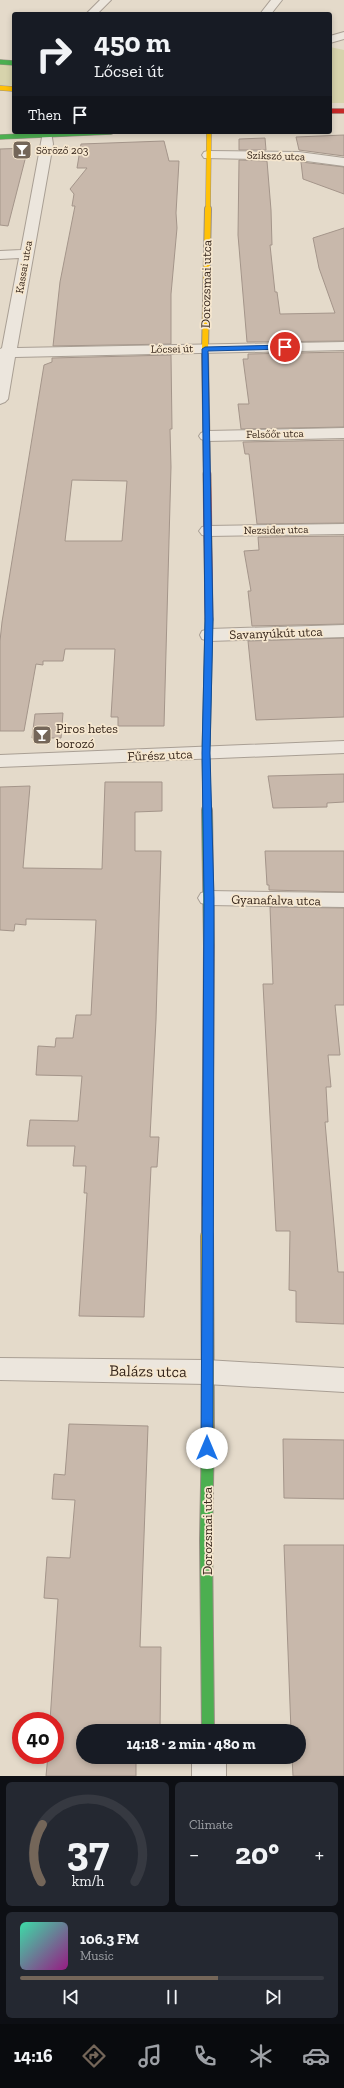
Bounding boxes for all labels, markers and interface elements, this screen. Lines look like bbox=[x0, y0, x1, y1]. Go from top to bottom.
text: 450 m bbox=[94, 26, 170, 59]
icon: right bbox=[28, 28, 80, 80]
text: Lőcsei út bbox=[94, 60, 164, 82]
icon: arrive bbox=[69, 104, 91, 126]
text: Then bbox=[28, 106, 61, 124]
bar icon: Söröző 203 bbox=[11, 139, 33, 161]
place label: Söröző 203 bbox=[36, 144, 88, 157]
street label: Szikszó utca bbox=[247, 148, 306, 164]
street label: Kassai utca bbox=[13, 239, 35, 295]
street label: Dorozsmai utca bbox=[198, 239, 214, 328]
pin bbox=[268, 330, 302, 364]
icon: arrive bbox=[274, 336, 296, 358]
street label: Lőcsei út bbox=[151, 342, 194, 356]
street label: Felsőőr utca bbox=[246, 427, 305, 441]
street label: Nezsider utca bbox=[243, 523, 309, 537]
street label: Savanyúkút utca bbox=[229, 624, 324, 642]
place label: Piros hetes borozó bbox=[55, 721, 118, 751]
bar icon: Piros hetes borozó bbox=[31, 724, 53, 746]
street label: Fűrész utca bbox=[127, 746, 194, 764]
street label: Gyanafalva utca bbox=[231, 892, 322, 908]
street label: Balázs utca bbox=[109, 1361, 187, 1381]
position arrow bbox=[186, 1427, 228, 1469]
street label: Dorozsmai utca bbox=[200, 1486, 215, 1575]
speed limit sign: 40 bbox=[12, 1712, 64, 1764]
text: 14:18 · 2 min · 480 m bbox=[126, 1735, 256, 1753]
text: Climate bbox=[189, 1817, 233, 1832]
text: 37 bbox=[66, 1826, 109, 1876]
text: 20° bbox=[235, 1836, 279, 1872]
text: − bbox=[189, 1841, 199, 1868]
text: + bbox=[315, 1841, 324, 1868]
text: km/h bbox=[71, 1873, 104, 1890]
text: 106.3 FM bbox=[80, 1930, 139, 1948]
text: Music bbox=[80, 1948, 114, 1963]
icon: previous bbox=[60, 1986, 82, 2008]
icon: pause bbox=[161, 1986, 183, 2008]
icon: next bbox=[262, 1986, 284, 2008]
icon: directions bbox=[80, 2042, 108, 2070]
icon: music bbox=[136, 2042, 164, 2070]
icon: phone bbox=[191, 2042, 219, 2070]
icon: climate bbox=[247, 2042, 275, 2070]
icon: car bbox=[302, 2042, 330, 2070]
text: 14:16 bbox=[14, 2045, 53, 2067]

